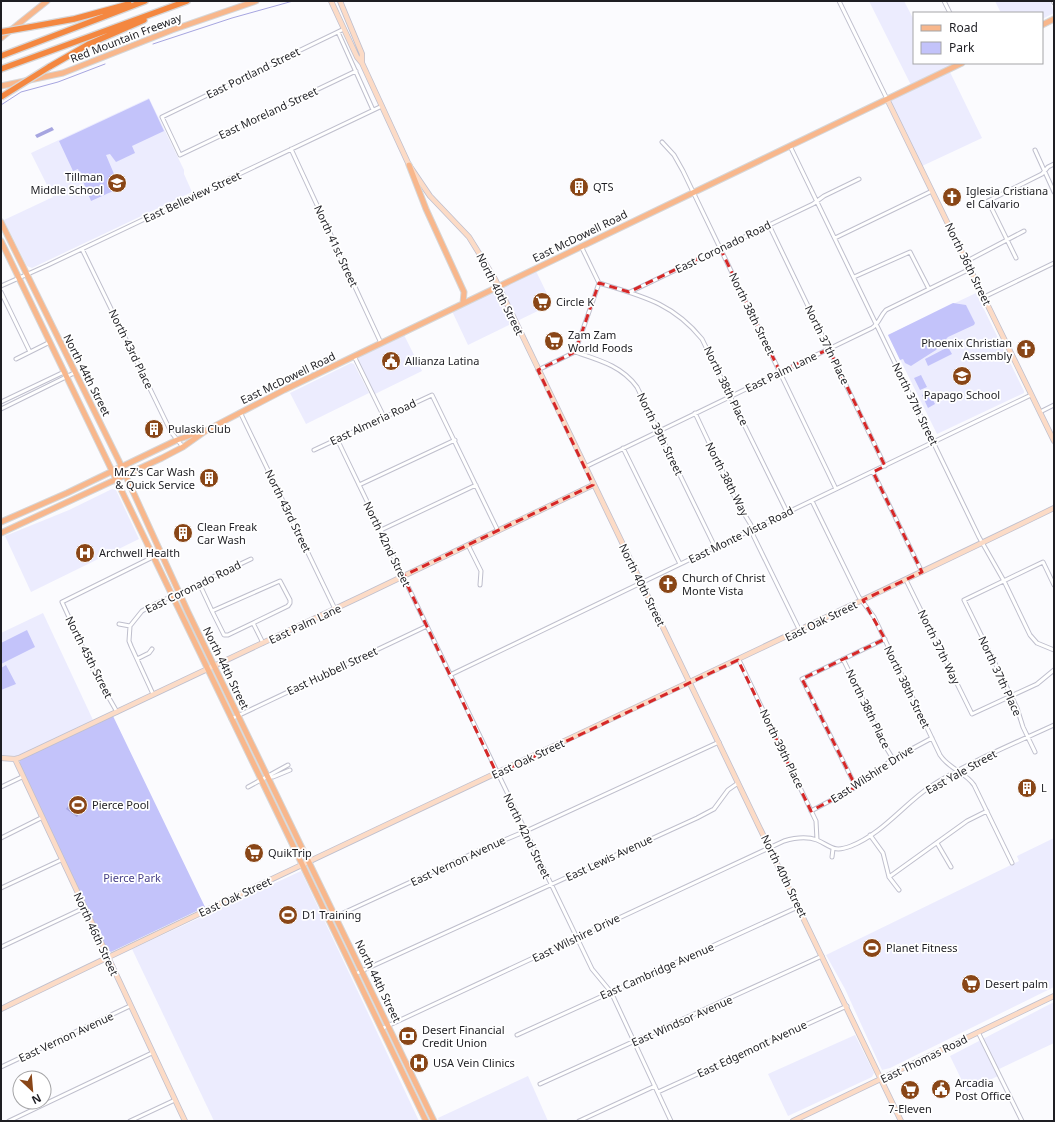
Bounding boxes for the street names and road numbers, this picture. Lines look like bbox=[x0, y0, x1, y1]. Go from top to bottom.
street label: Red Mountain Freeway bbox=[68, 9, 184, 66]
street label: East Portland Street bbox=[203, 43, 302, 102]
street label: East Moreland Street bbox=[216, 83, 320, 142]
street label: East Belleview Street bbox=[141, 167, 243, 226]
street label: North 41st Street bbox=[311, 202, 362, 289]
street label: East McDowell Road bbox=[530, 206, 630, 265]
street label: East Coronado Road bbox=[672, 217, 773, 276]
street label: North 36th Street bbox=[942, 220, 995, 308]
street label: North 40th Street bbox=[473, 250, 528, 337]
street label: North 38th Street bbox=[726, 270, 779, 358]
street label: North 37th Place bbox=[802, 303, 853, 387]
street label: North 43rd Place bbox=[106, 306, 157, 391]
street label: North 44th Street bbox=[60, 331, 115, 418]
street label: North 38th Place bbox=[701, 344, 752, 428]
street label: East McDowell Road bbox=[238, 348, 338, 407]
street label: East Palm Lane bbox=[742, 348, 819, 395]
street label: North 37th Street bbox=[889, 360, 942, 448]
street label: North 39th Street bbox=[634, 390, 687, 478]
street label: East Almeria Road bbox=[327, 395, 418, 448]
street label: North 38th Way bbox=[702, 439, 753, 519]
street label: North 43rd Street bbox=[262, 467, 315, 555]
street label: North 42nd Street bbox=[360, 499, 415, 589]
street label: East Monte Vista Road bbox=[686, 503, 796, 566]
street label: North 40th Street bbox=[616, 541, 669, 629]
street label: East Coronado Road bbox=[142, 557, 243, 616]
street label: East Oak Street bbox=[782, 597, 859, 645]
street label: East Palm Lane bbox=[266, 600, 343, 647]
street label: North 37th Way bbox=[915, 607, 964, 687]
street label: North 45th Street bbox=[62, 613, 117, 700]
street label: North 44th Street bbox=[200, 624, 253, 712]
street label: North 37th Place bbox=[975, 633, 1026, 718]
street label: East Hubbell Street bbox=[284, 643, 380, 698]
street label: North 38th Street bbox=[881, 643, 934, 731]
street label: North 38th Place bbox=[843, 667, 894, 751]
street label: North 39th Place bbox=[757, 707, 808, 791]
street label: East Oak Street bbox=[489, 735, 567, 782]
street label: East Wilshire Drive bbox=[827, 741, 916, 806]
street label: East Yale Street bbox=[923, 746, 999, 797]
street label: North 42nd Street bbox=[500, 791, 555, 881]
street label: East Lewis Avenue bbox=[563, 831, 655, 884]
street label: East Vernon Avenue bbox=[408, 832, 508, 889]
street label: North 40th Street bbox=[758, 832, 811, 920]
street label: East Oak Street bbox=[196, 873, 274, 920]
street label: North 46th Street bbox=[71, 890, 122, 978]
street label: East Wilshire Drive bbox=[529, 910, 622, 965]
street label: North 44th Street bbox=[352, 937, 405, 1025]
street label: East Cambridge Avenue bbox=[597, 939, 716, 1002]
street label: East Windsor Avenue bbox=[629, 992, 735, 1050]
street label: East Vernon Avenue bbox=[16, 1008, 116, 1065]
street label: East Edgemont Avenue bbox=[694, 1017, 809, 1081]
street label: East Thomas Road bbox=[878, 1031, 970, 1086]

